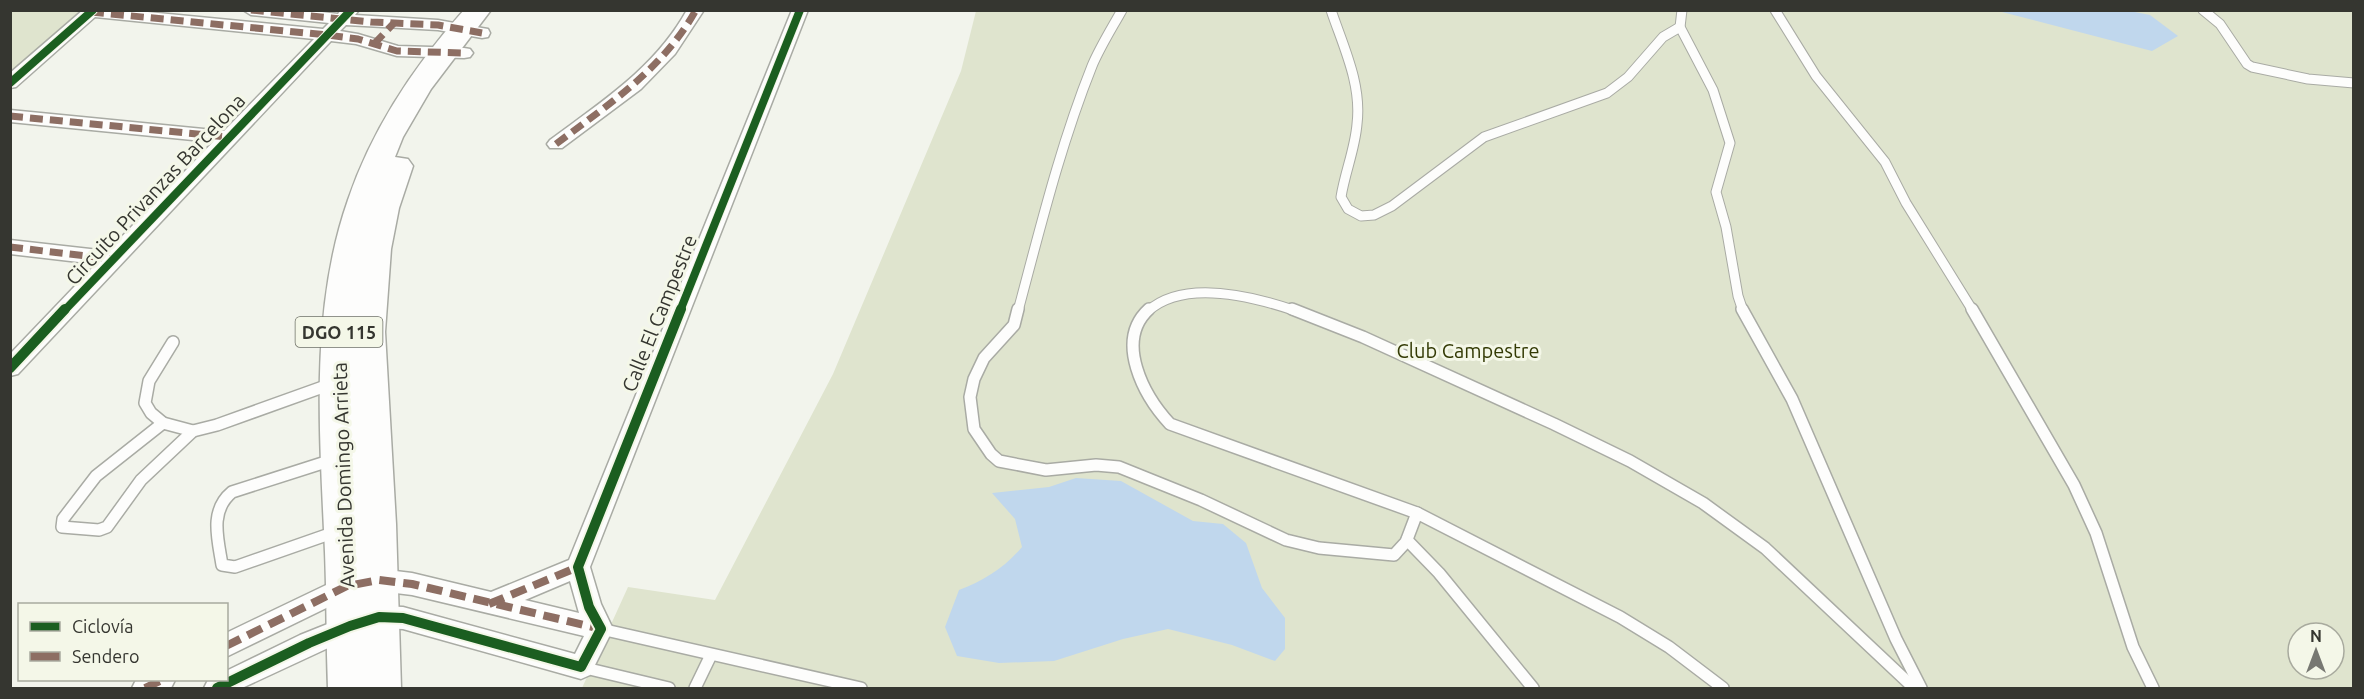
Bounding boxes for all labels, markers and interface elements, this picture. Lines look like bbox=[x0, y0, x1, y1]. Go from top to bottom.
street label: Circuito Privanzas Barcelona bbox=[61, 89, 249, 289]
street label: Calle El Campestre bbox=[617, 231, 701, 395]
road number: DGO 115 bbox=[296, 317, 382, 347]
park label: Club Campestre bbox=[1397, 339, 1539, 362]
street label: Avenida Domingo Arrieta bbox=[328, 362, 358, 588]
legend bbox=[18, 603, 228, 681]
text: Ciclovía bbox=[72, 616, 133, 636]
north arrow bbox=[2286, 621, 2346, 681]
text: N bbox=[2310, 627, 2322, 645]
text: Sendero bbox=[72, 646, 139, 666]

